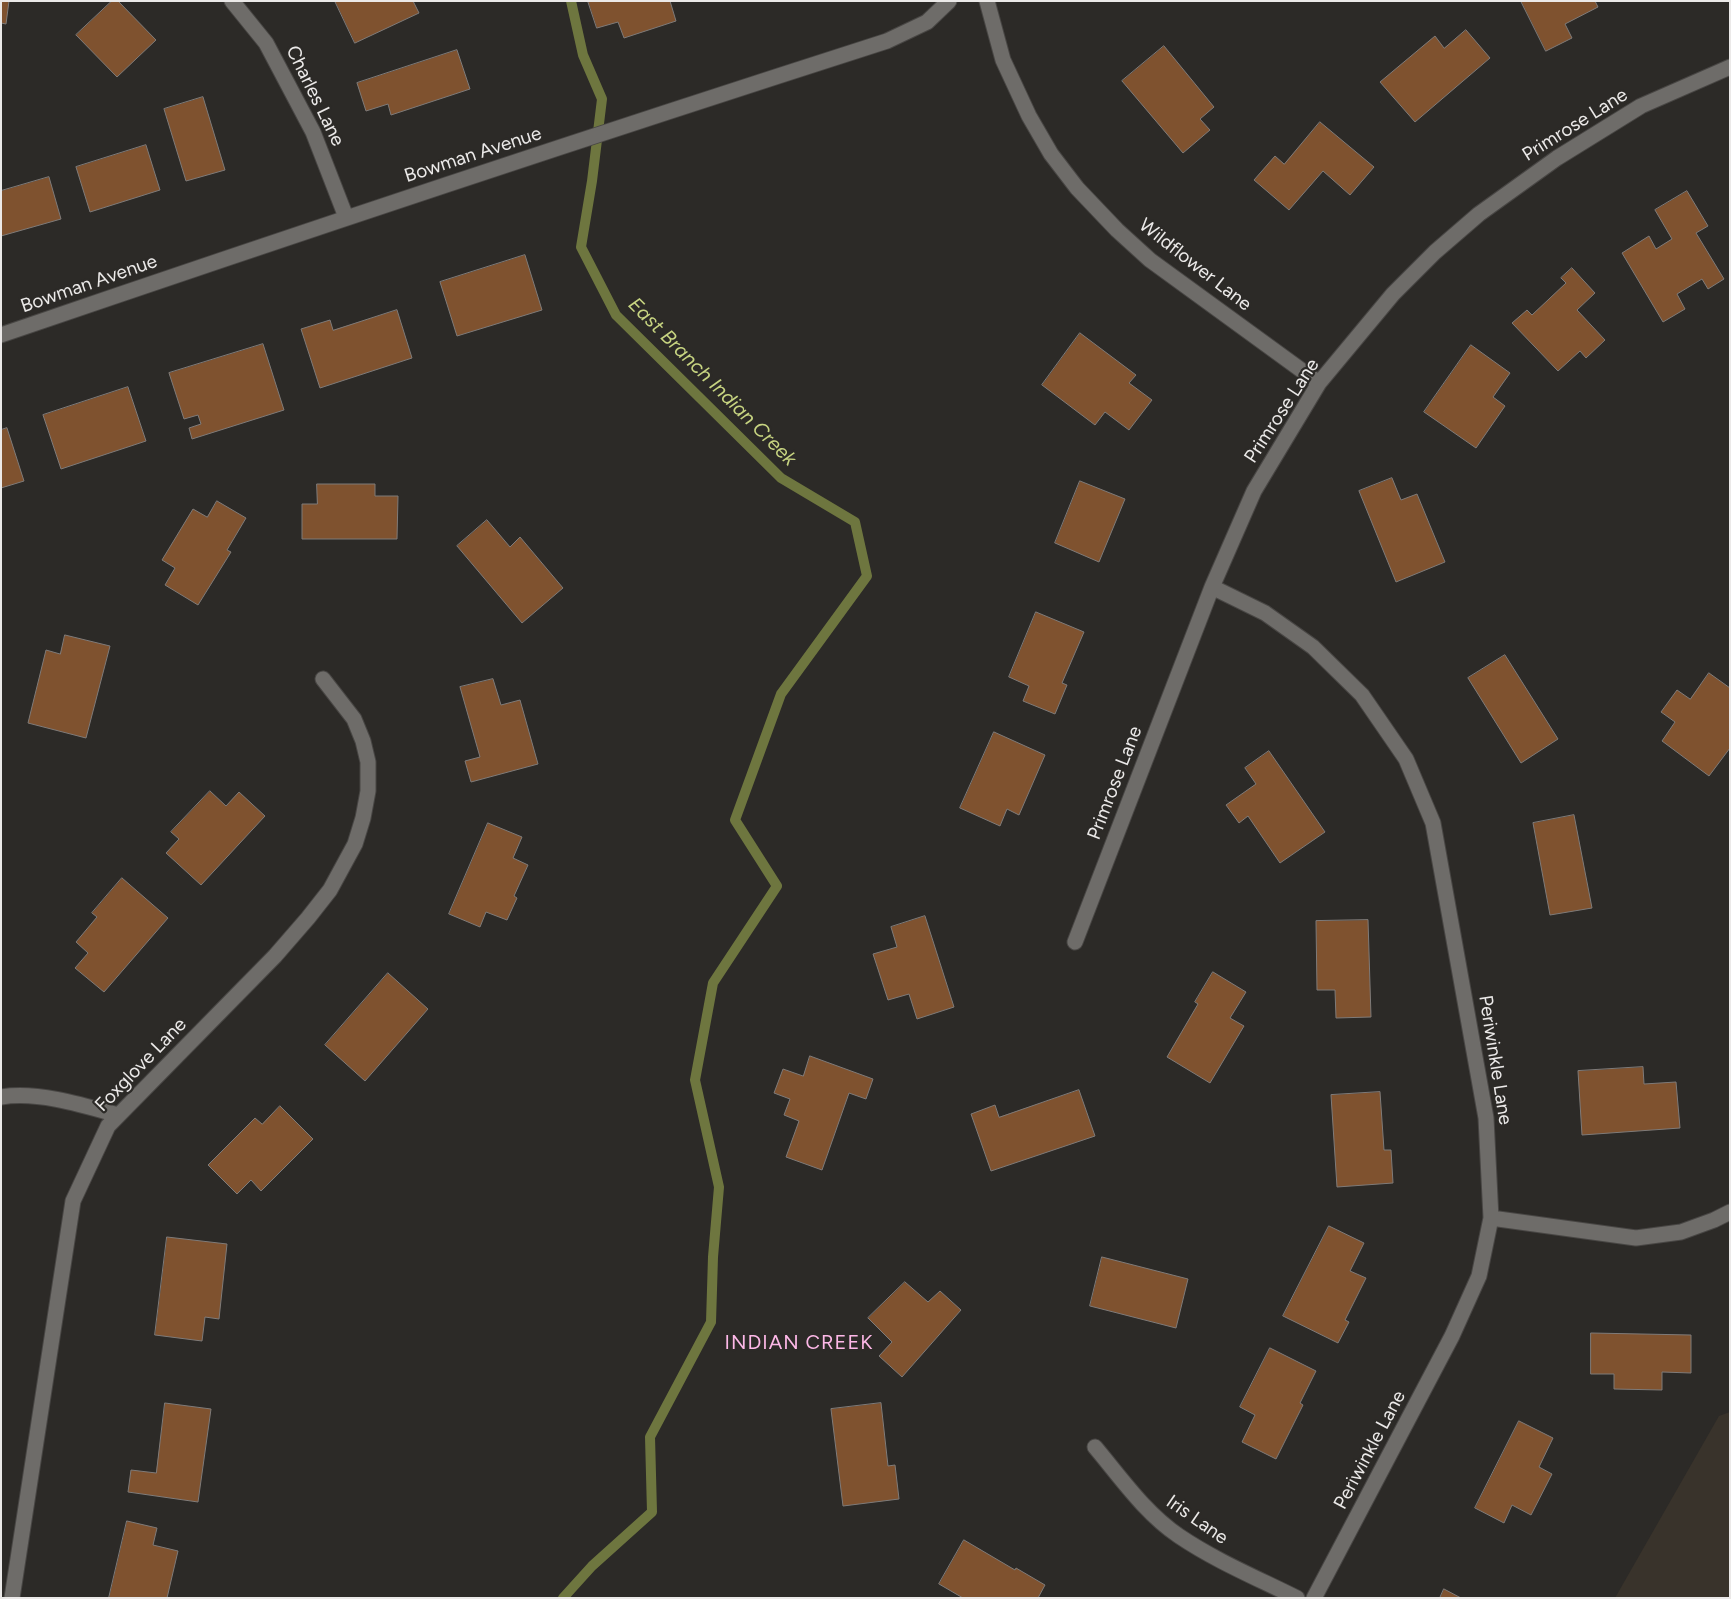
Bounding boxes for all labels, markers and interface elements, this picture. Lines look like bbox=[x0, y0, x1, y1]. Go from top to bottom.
street label: Charles Lane bbox=[281, 42, 349, 150]
street label: Primrose Lane bbox=[1518, 84, 1632, 166]
street label: Bowman Avenue bbox=[402, 122, 544, 188]
street label: Wildflower Lane bbox=[1134, 214, 1256, 316]
street label: Bowman Avenue bbox=[18, 250, 160, 318]
water label: East Branch Indian Creek bbox=[623, 293, 801, 471]
street label: Primrose Lane bbox=[1240, 355, 1324, 467]
street label: Primrose Lane bbox=[1083, 723, 1147, 843]
street label: Periwinkle Lane bbox=[1473, 994, 1517, 1126]
street label: Foxglove Lane bbox=[91, 1013, 191, 1117]
district label: INDIAN CREEK bbox=[723, 1331, 875, 1355]
street label: Periwinkle Lane bbox=[1329, 1387, 1411, 1513]
street label: Iris Lane bbox=[1162, 1491, 1232, 1549]

